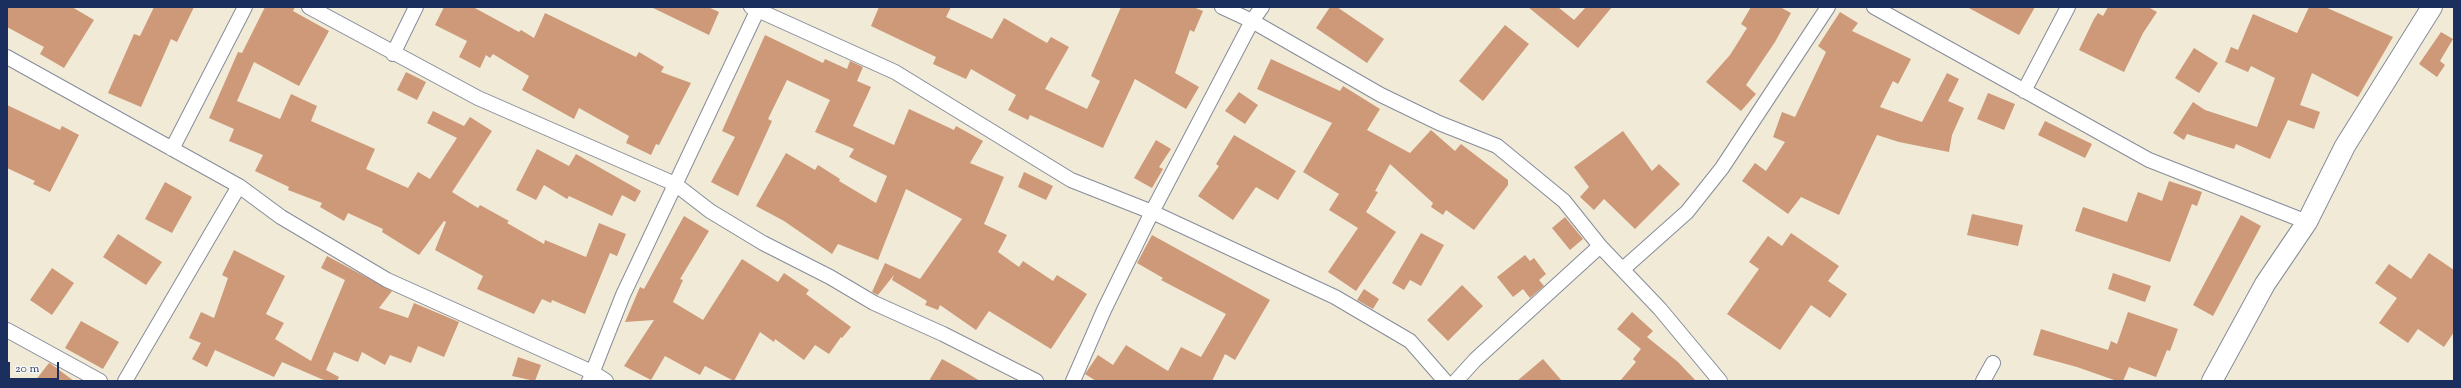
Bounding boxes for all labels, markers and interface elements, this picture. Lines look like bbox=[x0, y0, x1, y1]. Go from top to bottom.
scale bar bbox=[10, 354, 61, 380]
text: 20 m bbox=[15, 360, 39, 378]

